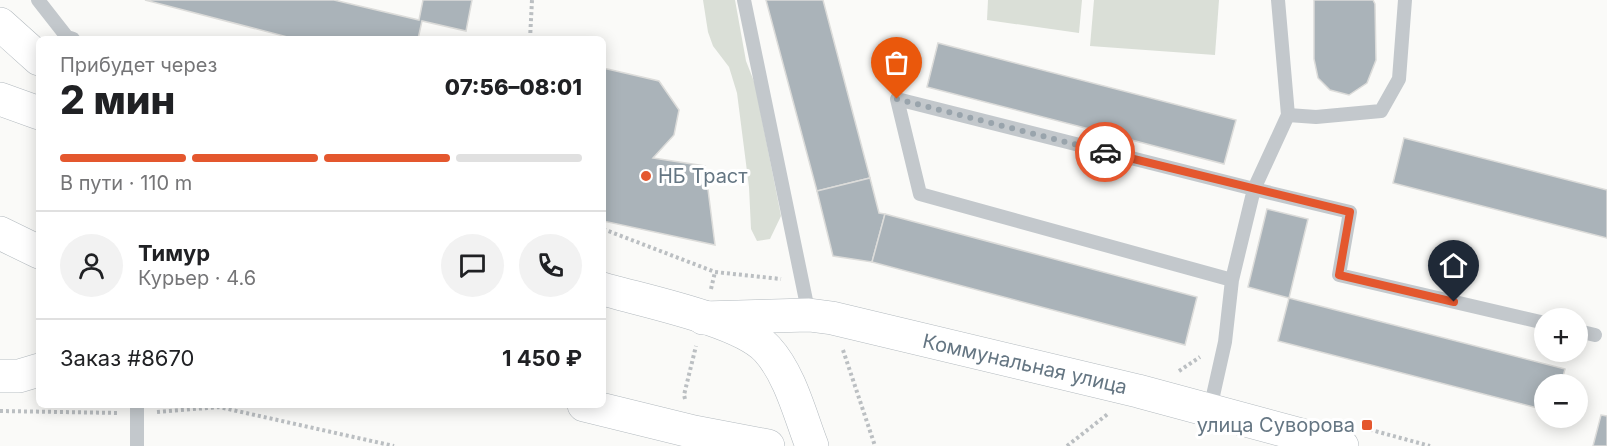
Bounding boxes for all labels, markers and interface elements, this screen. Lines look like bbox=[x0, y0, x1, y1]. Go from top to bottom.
pin bbox=[871, 37, 922, 99]
icon: bag bbox=[880, 46, 913, 79]
text: Прибудет через bbox=[60, 53, 217, 77]
text: 07:56–08:01 bbox=[445, 74, 582, 100]
text: 2 мин bbox=[60, 76, 175, 123]
courier bbox=[1075, 122, 1135, 182]
icon: car bbox=[1089, 136, 1122, 169]
place label: НБ Траст bbox=[658, 164, 748, 188]
marker: НБ Траст bbox=[639, 169, 653, 183]
text: В пути · 110 m bbox=[60, 171, 192, 195]
button: person bbox=[60, 234, 123, 297]
button: chat bbox=[441, 234, 504, 297]
button: phone bbox=[519, 234, 582, 297]
text: Тимур bbox=[138, 240, 210, 266]
pin bbox=[1428, 240, 1479, 302]
icon: home bbox=[1437, 249, 1470, 282]
text: Курьер · 4.6 bbox=[138, 266, 256, 290]
map controls bbox=[1534, 308, 1588, 428]
button: + bbox=[1534, 308, 1588, 362]
street label: Коммунальная улица bbox=[920, 329, 1130, 399]
text: Заказ #8670 bbox=[60, 345, 194, 371]
text: 1 450 ₽ bbox=[502, 345, 582, 371]
button: − bbox=[1534, 374, 1588, 428]
place label: улица Суворова bbox=[1197, 413, 1355, 437]
marker: улица Суворова bbox=[1360, 418, 1374, 432]

